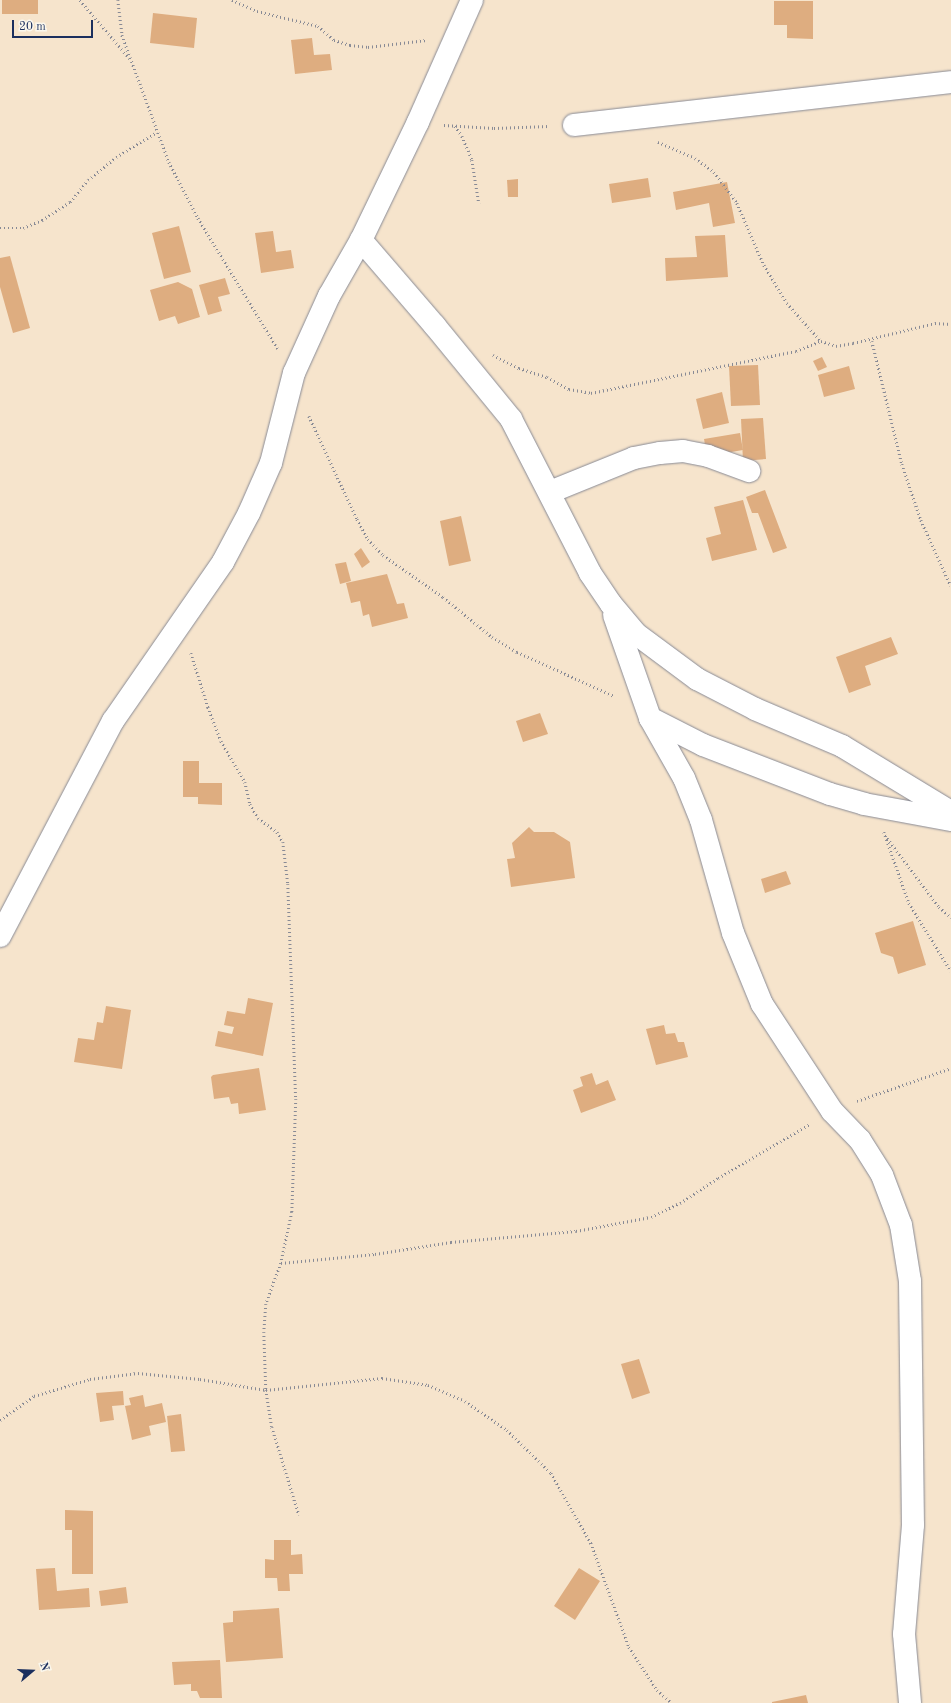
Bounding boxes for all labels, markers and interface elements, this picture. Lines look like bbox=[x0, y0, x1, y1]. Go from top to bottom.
scale bar bbox=[14, 12, 95, 38]
text: 20 m bbox=[19, 21, 46, 33]
north arrow bbox=[12, 1651, 52, 1691]
text: N bbox=[37, 1661, 50, 1673]

